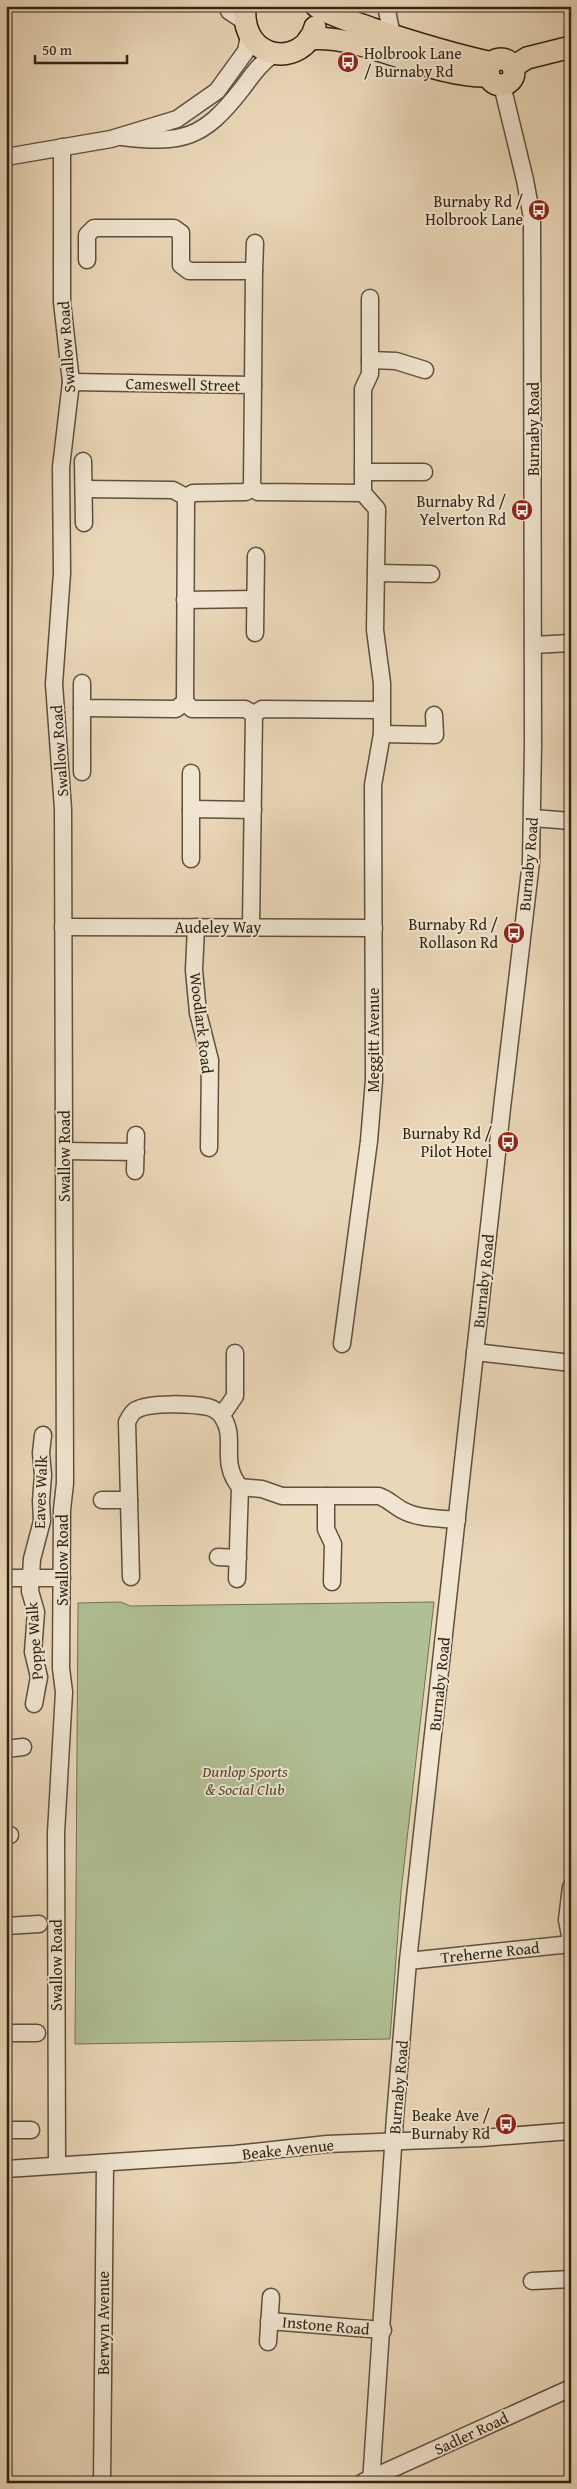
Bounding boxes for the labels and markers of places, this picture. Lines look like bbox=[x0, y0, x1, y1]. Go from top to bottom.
place label: Holbrook Lane / Burnaby Rd bbox=[364, 41, 462, 83]
bus stop icon: Holbrook Lane / Burnaby Rd bbox=[336, 50, 360, 74]
place label: Burnaby Rd / Holbrook Lane bbox=[425, 189, 523, 231]
bus stop icon: Burnaby Rd / Holbrook Lane bbox=[527, 198, 551, 222]
place label: Burnaby Rd / Yelverton Rd bbox=[417, 489, 506, 531]
bus stop icon: Burnaby Rd / Yelverton Rd bbox=[510, 498, 534, 522]
place label: Burnaby Rd / Rollason Rd bbox=[409, 912, 498, 954]
bus stop icon: Burnaby Rd / Rollason Rd bbox=[502, 921, 526, 945]
place label: Burnaby Rd / Pilot Hotel bbox=[403, 1121, 493, 1163]
bus stop icon: Burnaby Rd / Pilot Hotel bbox=[496, 1130, 520, 1154]
place label: Beake Ave / Burnaby Rd bbox=[412, 2103, 490, 2145]
bus stop icon: Beake Ave / Burnaby Rd bbox=[494, 2112, 518, 2136]

